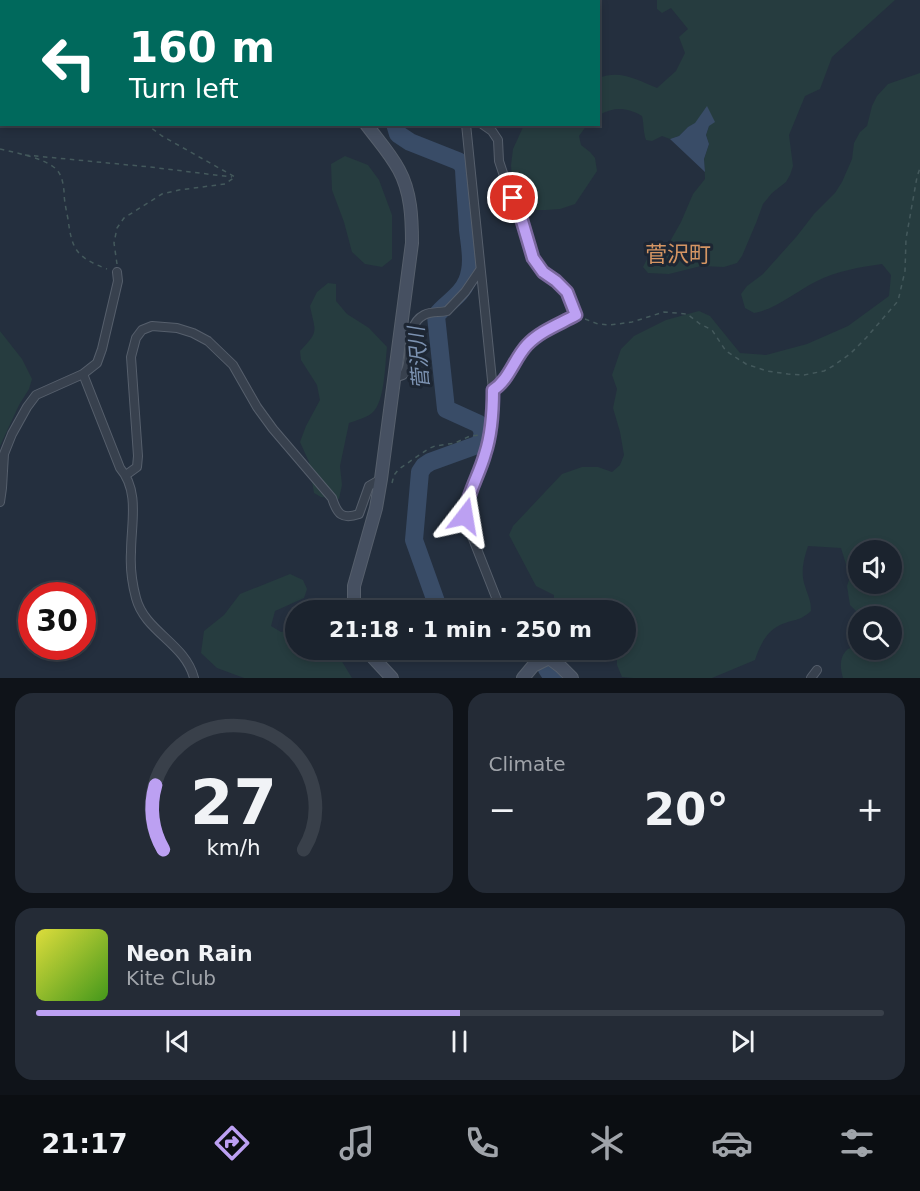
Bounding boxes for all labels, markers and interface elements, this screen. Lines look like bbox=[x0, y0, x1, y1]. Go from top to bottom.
text: 160 m bbox=[129, 23, 275, 72]
icon: left bbox=[30, 24, 108, 102]
text: Turn left bbox=[129, 73, 239, 104]
pin bbox=[487, 172, 538, 223]
icon: arrive bbox=[496, 181, 529, 214]
district label: 菅沢町 bbox=[645, 242, 711, 267]
water label: 菅沢川 bbox=[404, 324, 434, 390]
position arrow bbox=[433, 484, 497, 548]
map controls bbox=[848, 540, 902, 660]
button: sound bbox=[848, 540, 902, 594]
speed limit sign: 30 bbox=[18, 582, 96, 660]
button: search bbox=[848, 606, 902, 660]
text: 21:18 · 1 min · 250 m bbox=[329, 617, 592, 642]
text: Climate bbox=[489, 752, 565, 776]
text: 27 bbox=[190, 766, 277, 839]
text: 20° bbox=[644, 783, 729, 836]
text: − bbox=[489, 790, 516, 829]
text: + bbox=[856, 790, 884, 829]
text: km/h bbox=[207, 835, 261, 860]
text: Neon Rain bbox=[126, 941, 253, 966]
text: Kite Club bbox=[126, 966, 216, 990]
icon: previous bbox=[161, 1025, 194, 1058]
icon: pause bbox=[443, 1025, 476, 1058]
icon: next bbox=[726, 1025, 759, 1058]
icon: directions bbox=[211, 1122, 253, 1164]
icon: music bbox=[336, 1122, 378, 1164]
icon: phone bbox=[461, 1122, 503, 1164]
icon: climate bbox=[586, 1122, 628, 1164]
icon: car bbox=[711, 1122, 753, 1164]
icon: filters bbox=[836, 1122, 878, 1164]
text: 21:17 bbox=[42, 1128, 128, 1159]

